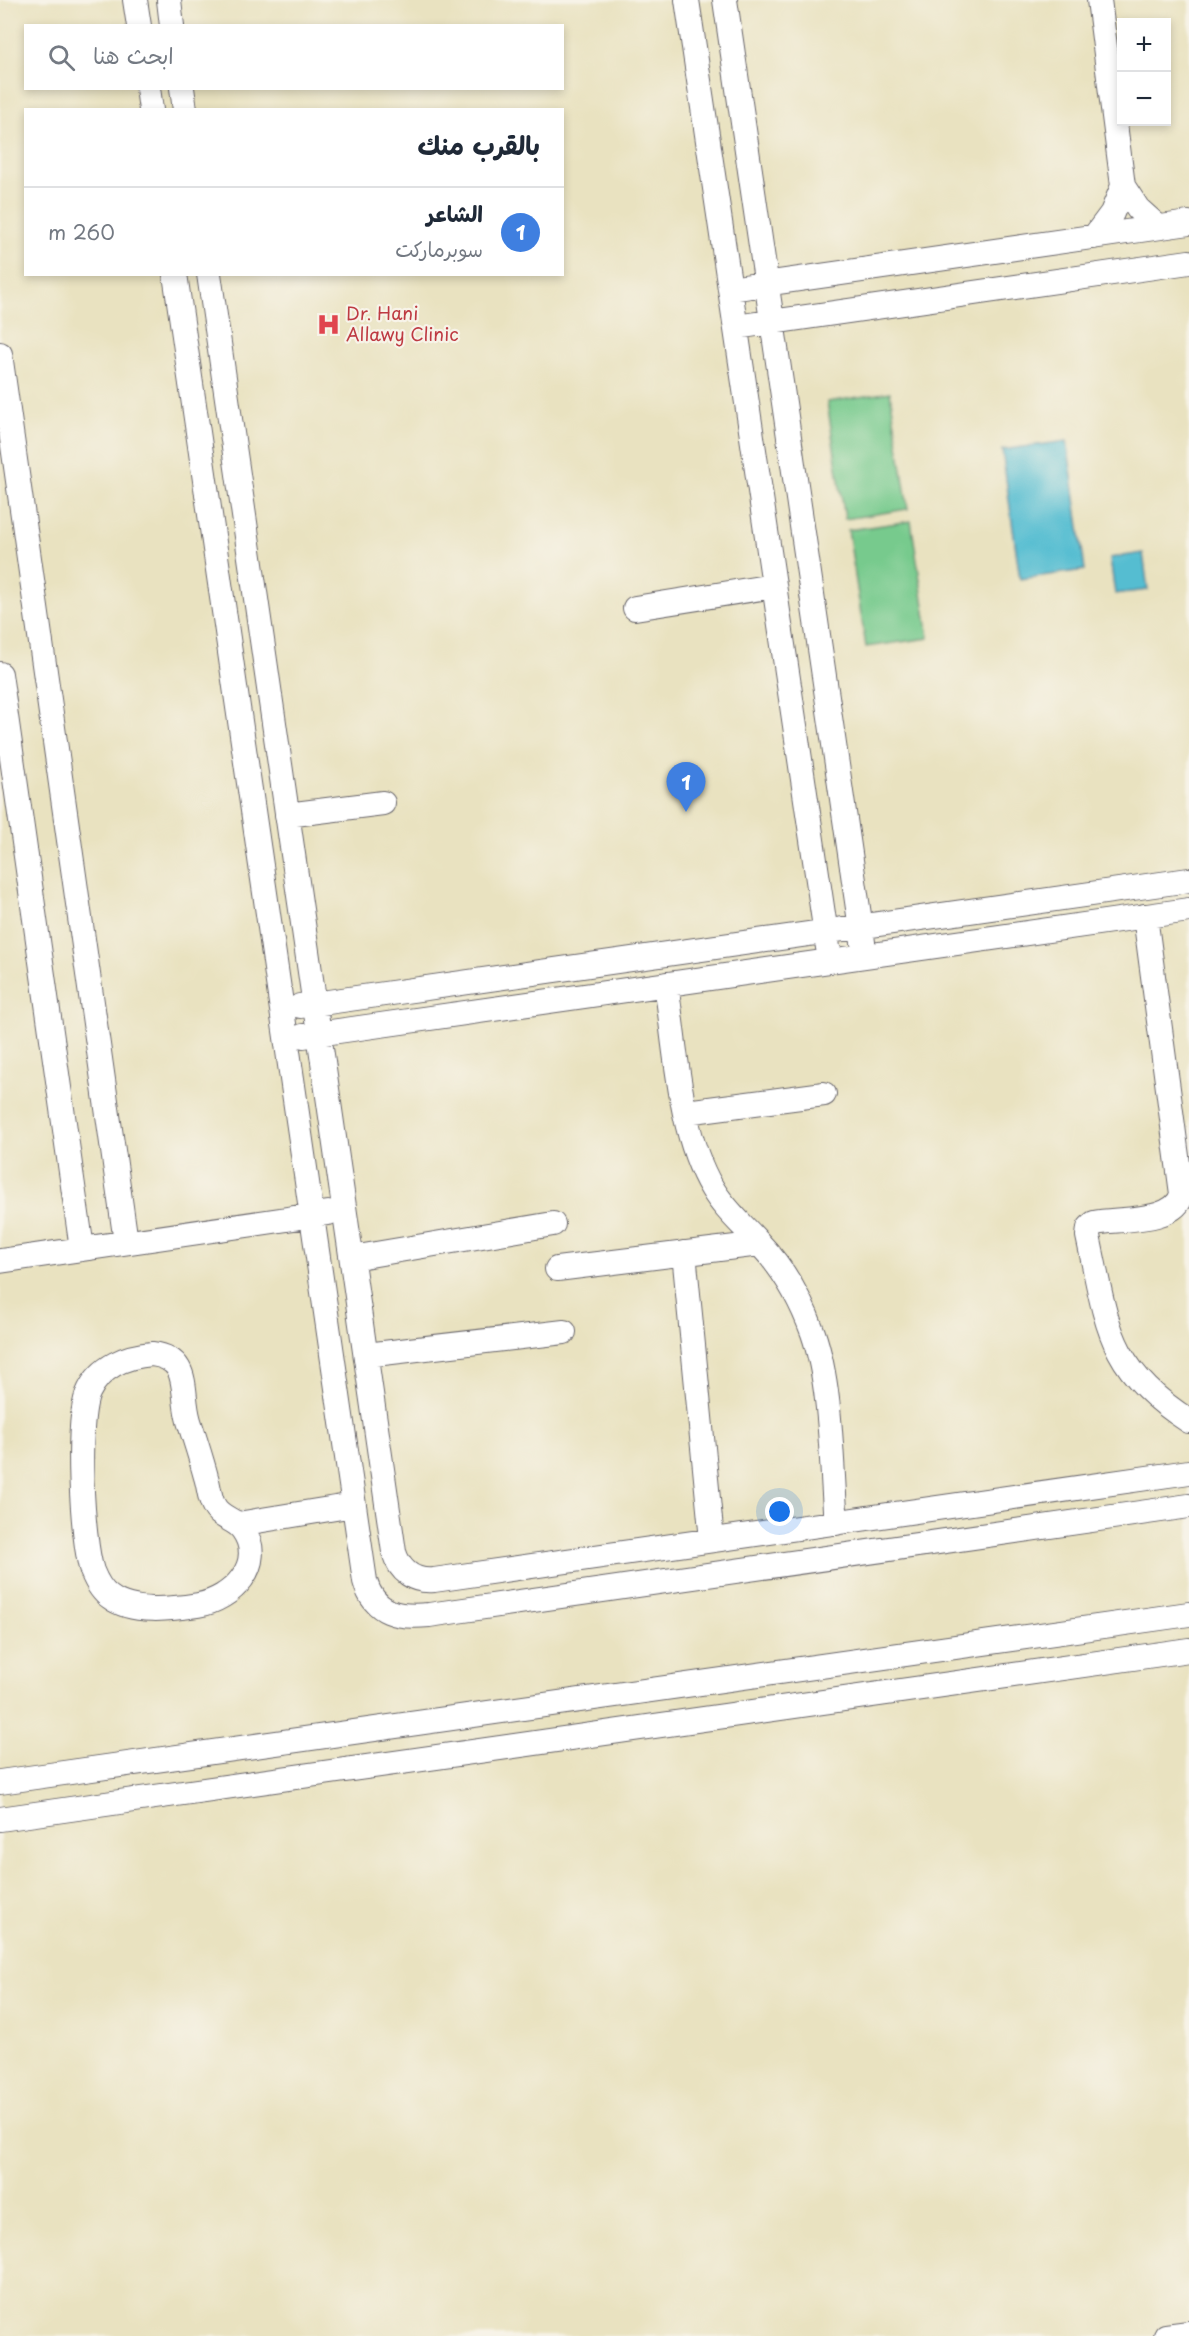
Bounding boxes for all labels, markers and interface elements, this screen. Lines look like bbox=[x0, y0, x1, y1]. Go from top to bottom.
map controls bbox=[1117, 18, 1171, 126]
button: + bbox=[1117, 18, 1171, 72]
search box bbox=[24, 24, 564, 90]
text: ابحث هنا bbox=[93, 38, 174, 71]
icon: search bbox=[45, 41, 78, 74]
button: − bbox=[1117, 72, 1171, 126]
text: بالقرب منك bbox=[418, 125, 540, 164]
text: الشاعر bbox=[426, 196, 483, 229]
text: 260 m bbox=[48, 217, 115, 247]
text: 1 bbox=[516, 217, 525, 247]
text: سوبرماركت bbox=[395, 234, 483, 264]
place label: Dr. Hani Allawy Clinic bbox=[346, 299, 459, 347]
hospital icon: Dr. Hani Allawy Clinic bbox=[315, 311, 341, 337]
pin: 1 bbox=[666, 762, 706, 812]
your location bbox=[765, 1497, 794, 1526]

